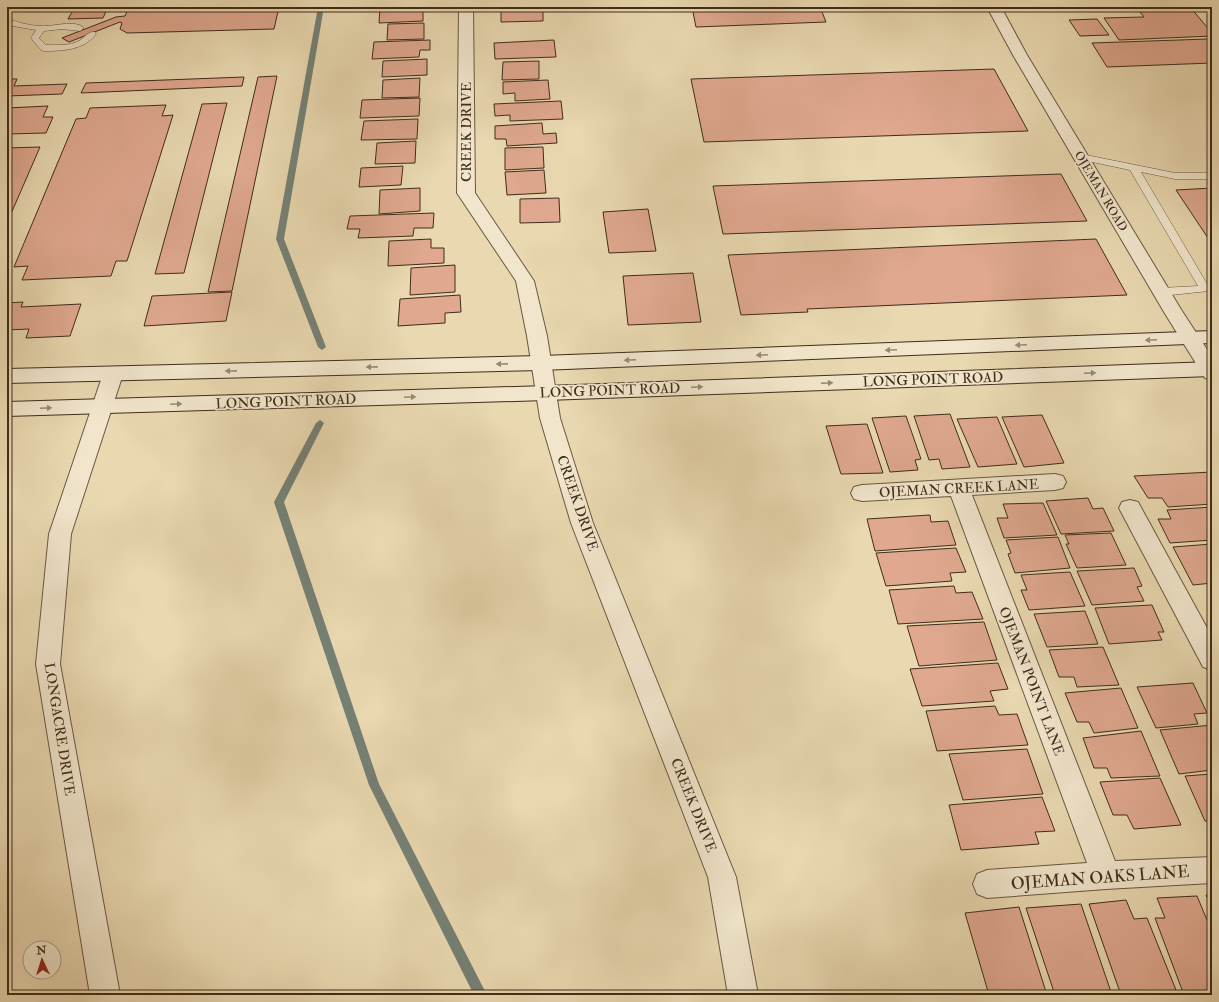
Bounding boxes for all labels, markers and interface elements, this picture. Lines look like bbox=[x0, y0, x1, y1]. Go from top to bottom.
street label: CREEK DRIVE bbox=[458, 82, 475, 182]
street label: OJEMAN ROAD bbox=[1071, 148, 1131, 234]
one-way arrow bbox=[1144, 337, 1157, 343]
one-way arrow bbox=[1014, 342, 1027, 348]
one-way arrow bbox=[884, 347, 897, 353]
one-way arrow bbox=[755, 352, 768, 358]
one-way arrow bbox=[623, 357, 636, 363]
one-way arrow bbox=[495, 361, 508, 367]
one-way arrow bbox=[366, 364, 378, 371]
one-way arrow bbox=[224, 368, 237, 374]
street label: LONG POINT ROAD bbox=[862, 369, 1004, 390]
one-way arrow bbox=[1084, 370, 1096, 377]
street label: LONG POINT ROAD bbox=[539, 380, 681, 401]
one-way arrow bbox=[821, 380, 834, 386]
one-way arrow bbox=[691, 384, 703, 391]
street label: LONG POINT ROAD bbox=[215, 391, 357, 412]
one-way arrow bbox=[404, 394, 417, 400]
one-way arrow bbox=[170, 401, 183, 407]
one-way arrow bbox=[40, 404, 52, 411]
street label: CREEK DRIVE bbox=[553, 453, 602, 553]
street label: OJEMAN CREEK LANE bbox=[879, 476, 1039, 501]
street label: OJEMAN POINT LANE bbox=[995, 604, 1068, 758]
street label: LONGACRE DRIVE bbox=[41, 661, 78, 797]
street label: CREEK DRIVE bbox=[667, 756, 720, 855]
street label: OJEMAN OAKS LANE bbox=[1010, 861, 1190, 895]
north arrow bbox=[22, 940, 62, 980]
text: N bbox=[35, 944, 48, 957]

